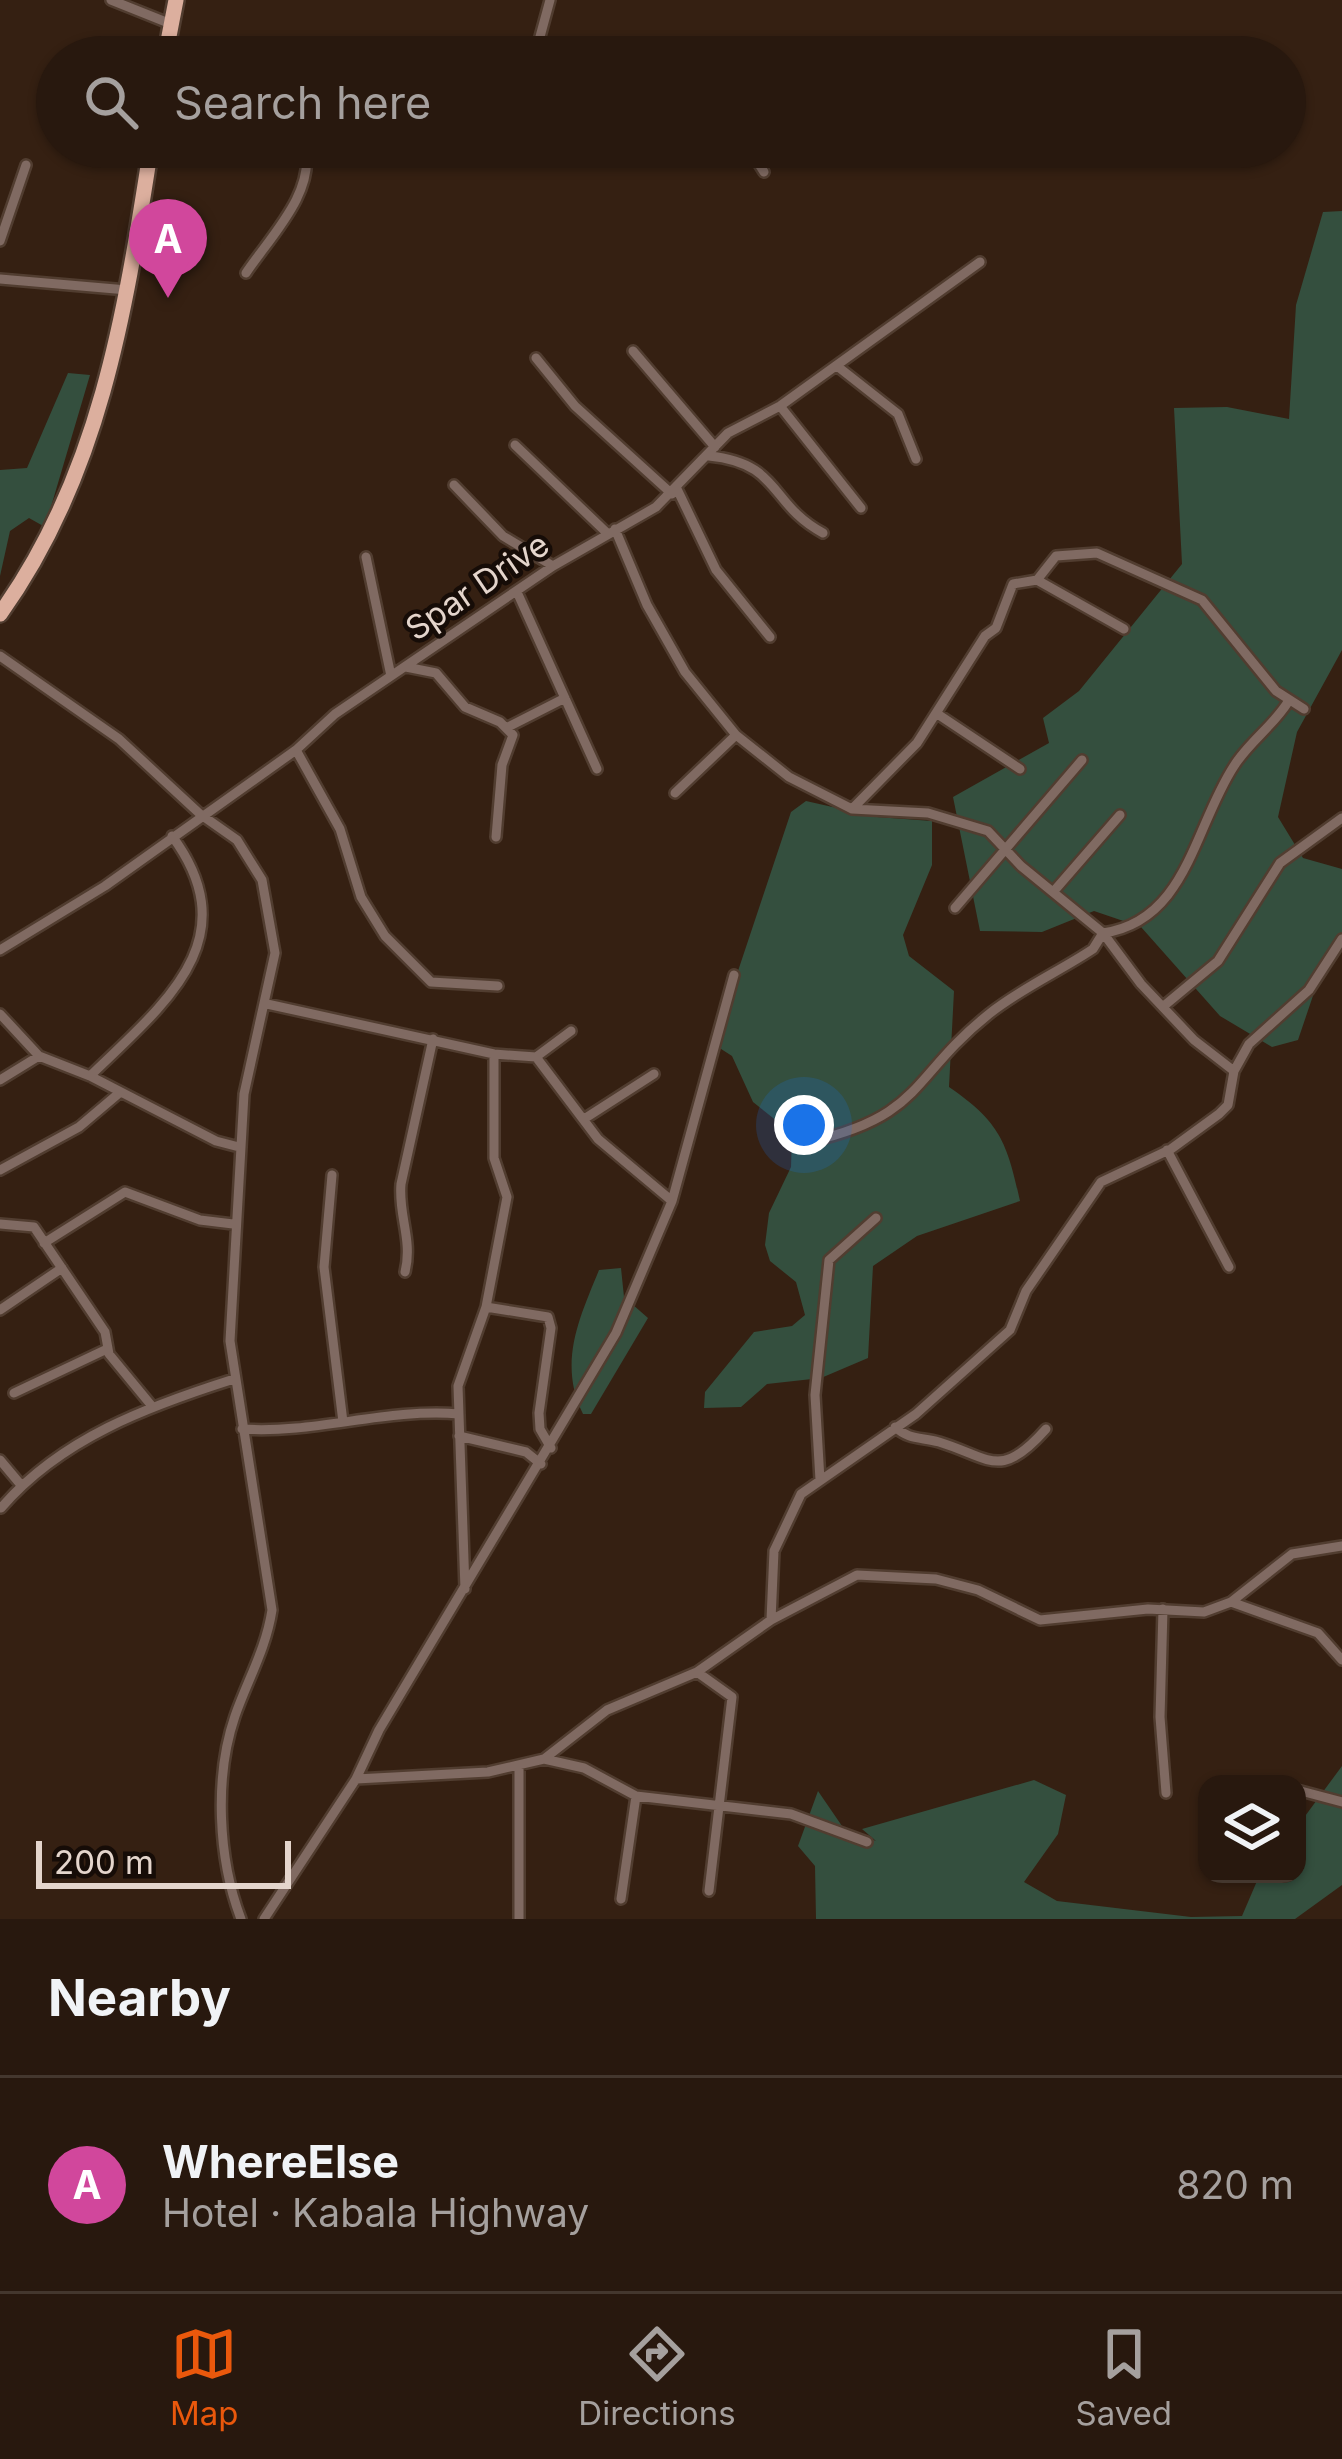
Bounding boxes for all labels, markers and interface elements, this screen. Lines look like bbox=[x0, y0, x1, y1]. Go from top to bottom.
search box bbox=[36, 36, 1306, 168]
icon: search bbox=[78, 69, 144, 135]
text: Search here bbox=[174, 75, 431, 130]
pin: A bbox=[129, 199, 207, 298]
street label: Spar Drive bbox=[398, 524, 556, 648]
your location bbox=[774, 1095, 834, 1155]
map controls bbox=[1198, 1775, 1306, 1883]
button: layers bbox=[1198, 1775, 1306, 1883]
scale bar bbox=[36, 1835, 291, 1888]
text: 200 m bbox=[54, 1842, 154, 1882]
text: Nearby bbox=[48, 1967, 231, 2028]
text: WhereElse bbox=[162, 2134, 399, 2189]
text: A bbox=[72, 2161, 102, 2208]
text: 820 m bbox=[1176, 2161, 1294, 2208]
text: Hotel · Kabala Highway bbox=[162, 2189, 589, 2236]
tab: Map bbox=[170, 2321, 238, 2433]
tab: Directions bbox=[578, 2321, 736, 2433]
tab: Saved bbox=[1075, 2321, 1172, 2433]

